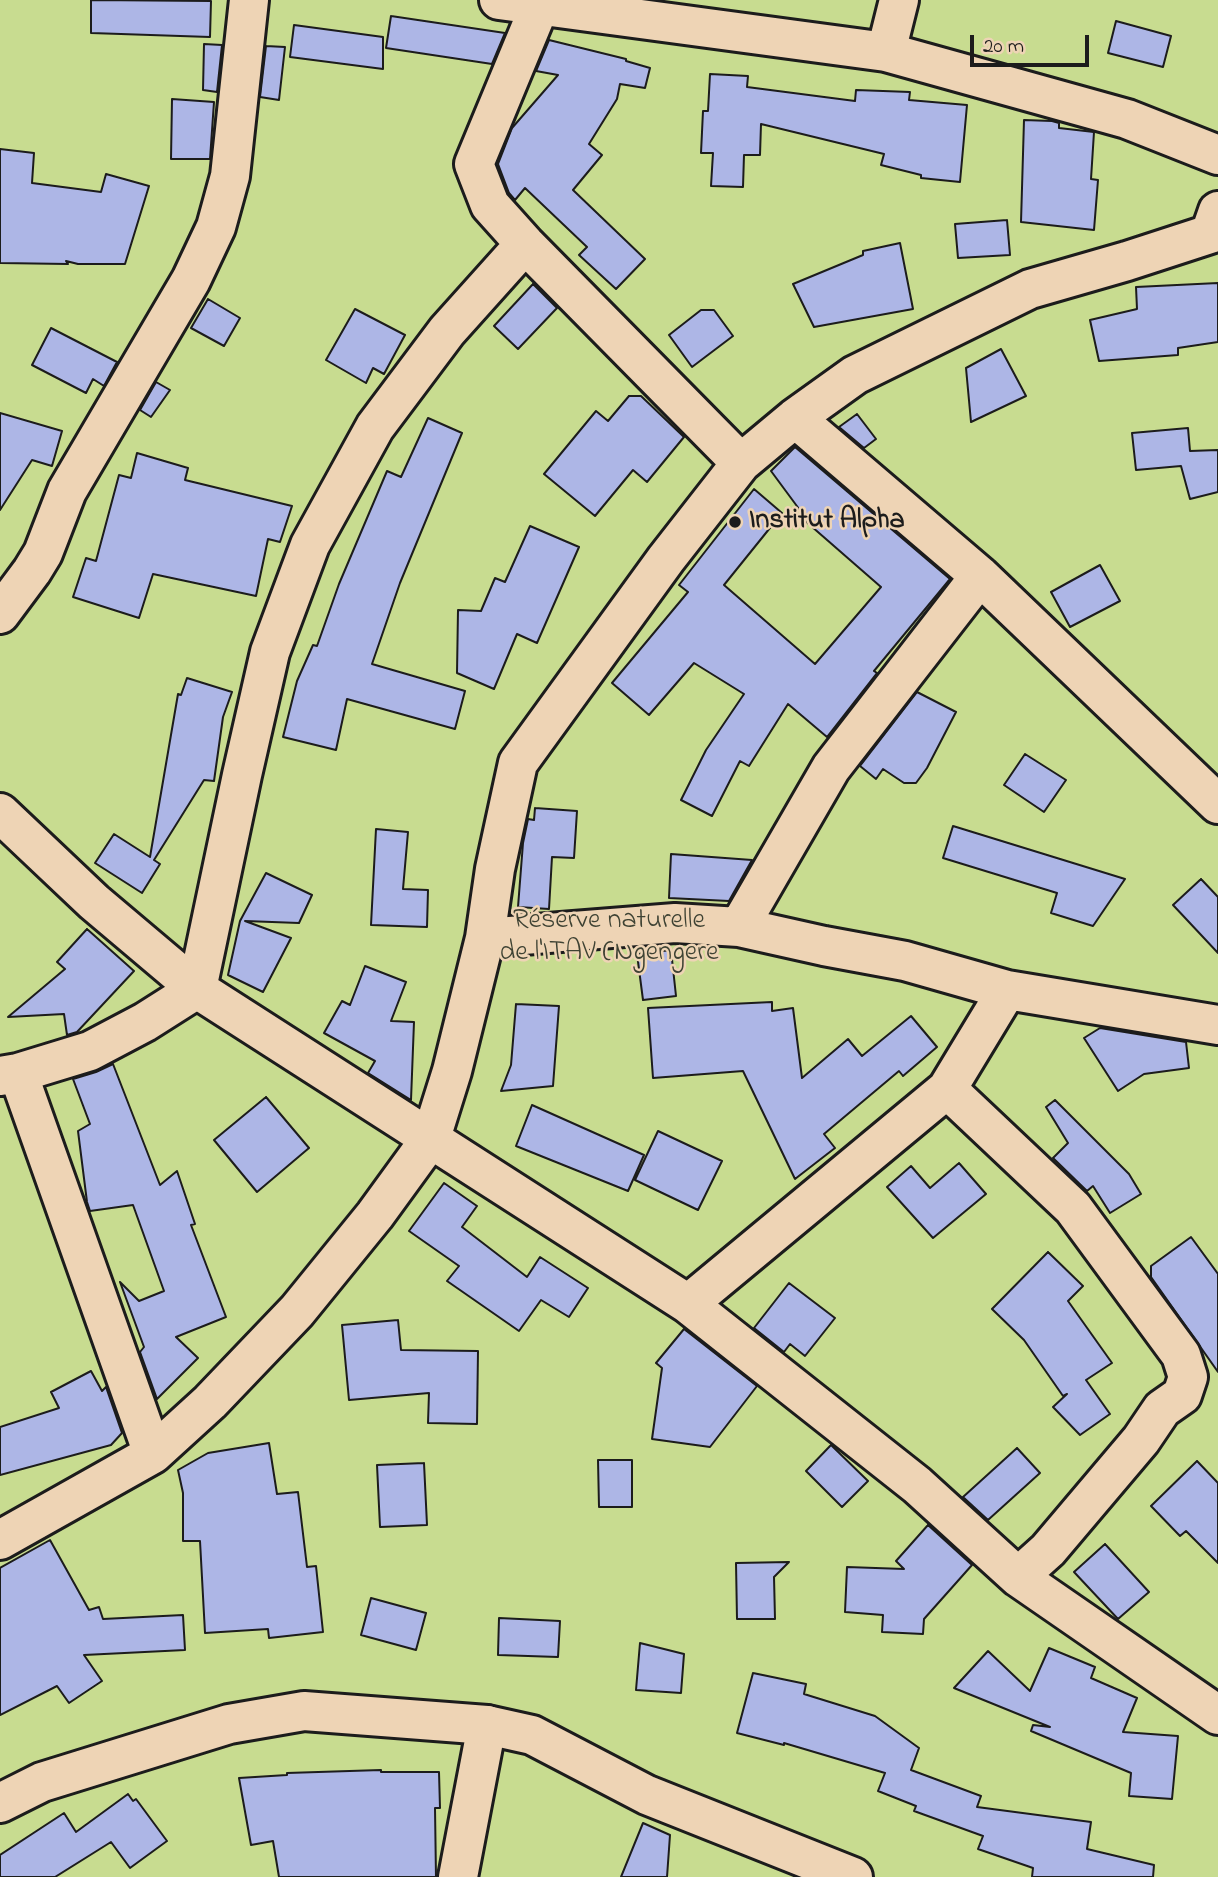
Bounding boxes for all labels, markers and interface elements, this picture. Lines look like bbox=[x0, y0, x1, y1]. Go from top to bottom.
scale bar bbox=[973, 21, 1092, 65]
text: 20 m bbox=[983, 32, 1024, 62]
place label: Institut Alpha bbox=[749, 505, 905, 539]
marker: Institut Alpha bbox=[727, 514, 743, 530]
park label: Réserve naturelle de l'ITAV (Ngengere bbox=[500, 905, 718, 971]

